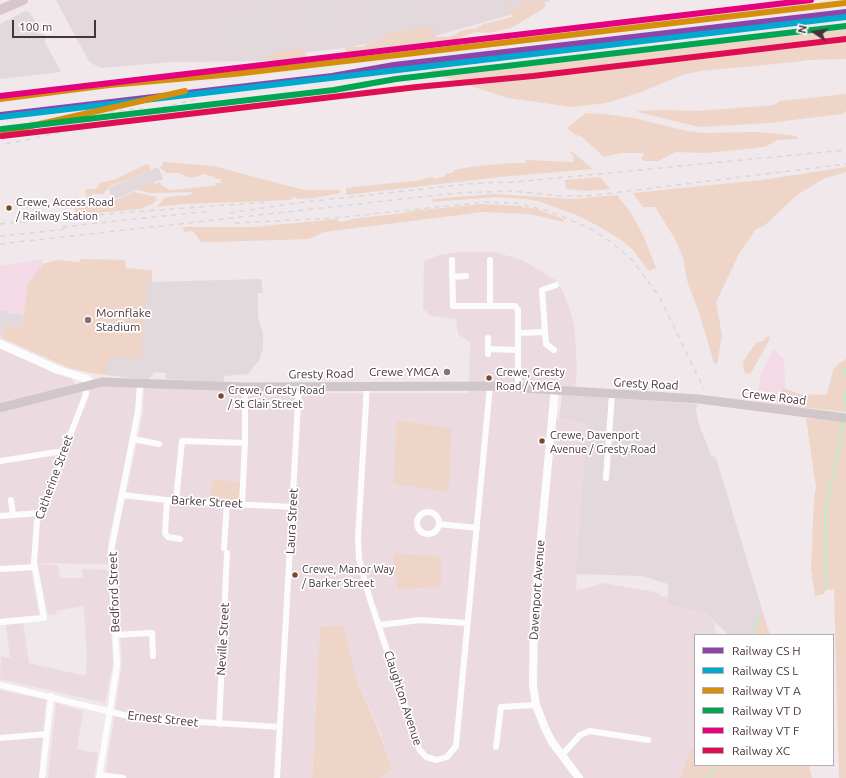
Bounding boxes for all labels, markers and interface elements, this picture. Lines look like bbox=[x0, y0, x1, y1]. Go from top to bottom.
scale bar bbox=[14, 12, 98, 38]
north arrow bbox=[794, 12, 834, 52]
text: 100 m bbox=[19, 20, 52, 33]
text: N bbox=[796, 24, 809, 35]
place label: Crewe, Access Road / Railway Station bbox=[16, 195, 114, 221]
marker: Crewe, Access Road / Railway Station bbox=[4, 203, 14, 213]
place label: Mornflake Stadium bbox=[96, 306, 151, 334]
marker: Mornflake Stadium bbox=[83, 315, 93, 325]
place label: Crewe YMCA bbox=[369, 365, 439, 379]
place label: Crewe, Gresty Road / YMCA bbox=[496, 365, 565, 391]
street label: Gresty Road bbox=[288, 366, 354, 382]
marker: Crewe YMCA bbox=[442, 367, 452, 377]
marker: Crewe, Gresty Road / YMCA bbox=[484, 373, 494, 383]
street label: Gresty Road bbox=[613, 375, 679, 393]
place label: Crewe, Gresty Road / St Clair Street bbox=[228, 383, 325, 409]
street label: Crewe Road bbox=[741, 386, 807, 408]
marker: Crewe, Gresty Road / St Clair Street bbox=[216, 391, 226, 401]
place label: Crewe, Davenport Avenue / Gresty Road bbox=[550, 428, 656, 454]
street label: Catherine Street bbox=[32, 433, 76, 521]
marker: Crewe, Davenport Avenue / Gresty Road bbox=[537, 436, 547, 446]
street label: Laura Street bbox=[283, 488, 301, 554]
street label: Barker Street bbox=[171, 493, 243, 511]
street label: Davenport Avenue bbox=[526, 539, 548, 641]
street label: Bedford Street bbox=[105, 551, 123, 633]
place label: Crewe, Manor Way / Barker Street bbox=[302, 562, 394, 588]
marker: Crewe, Manor Way / Barker Street bbox=[290, 570, 300, 580]
street label: Neville Street bbox=[214, 602, 232, 676]
legend bbox=[694, 634, 834, 766]
text: Railway CS H bbox=[732, 644, 801, 657]
street label: Claughton Avenue bbox=[381, 649, 425, 747]
text: Railway CS L bbox=[732, 664, 798, 677]
text: Railway VT A bbox=[732, 684, 801, 697]
text: Railway VT D bbox=[732, 704, 802, 717]
street label: Ernest Street bbox=[127, 708, 199, 730]
text: Railway VT F bbox=[732, 724, 799, 737]
text: Railway XC bbox=[732, 744, 790, 757]

